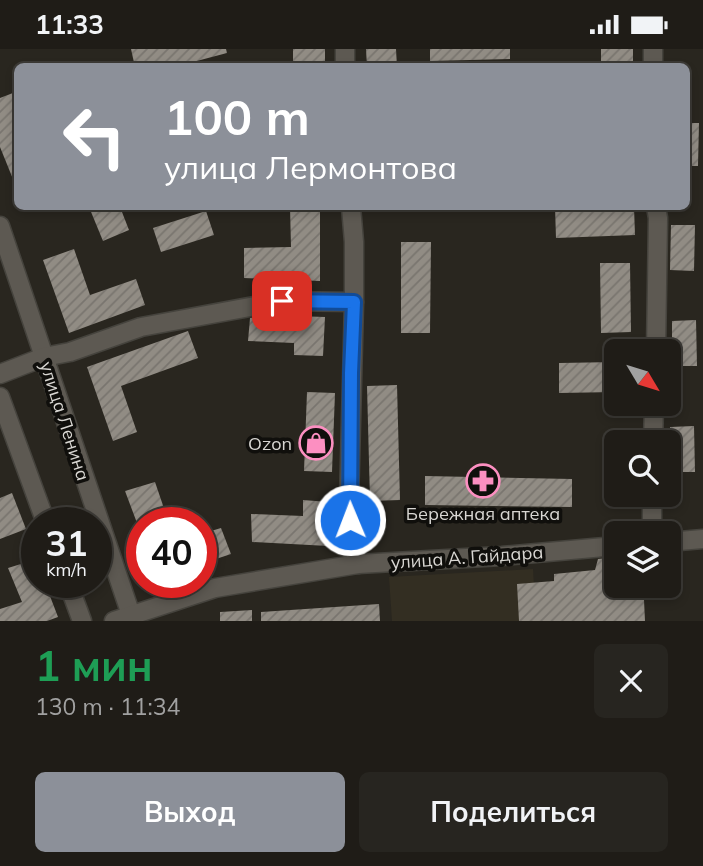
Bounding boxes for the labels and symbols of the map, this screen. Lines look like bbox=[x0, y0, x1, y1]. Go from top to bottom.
pin bbox=[252, 271, 312, 331]
north arrow bbox=[604, 339, 681, 417]
street label: улица Ленина bbox=[35, 358, 95, 484]
shop icon: Ozon bbox=[297, 424, 335, 462]
place label: Ozon bbox=[248, 432, 292, 455]
pharmacy icon: Бережная аптека bbox=[464, 462, 502, 500]
position arrow bbox=[313, 483, 387, 557]
place label: Бережная аптека bbox=[406, 502, 560, 525]
speed limit sign: 40 bbox=[126, 507, 217, 598]
street label: улица А. Гайдара bbox=[390, 540, 544, 574]

